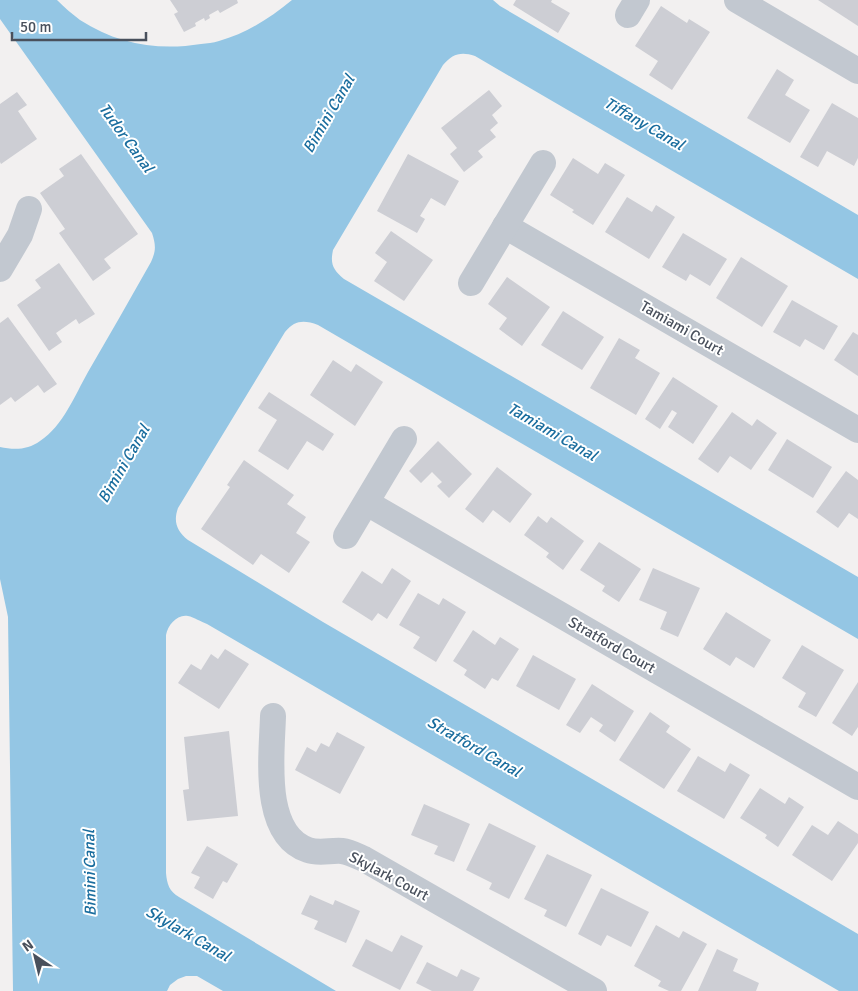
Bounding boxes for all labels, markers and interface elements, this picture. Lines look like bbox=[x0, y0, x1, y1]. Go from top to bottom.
scale bar bbox=[12, 10, 146, 42]
text: 50 m bbox=[20, 18, 51, 36]
water label: Bimini Canal bbox=[299, 70, 360, 157]
water label: Tiffany Canal bbox=[600, 93, 689, 156]
water label: Tudor Canal bbox=[94, 99, 159, 178]
street label: Tamiami Court bbox=[637, 297, 727, 359]
water label: Tamiami Canal bbox=[504, 398, 601, 466]
water label: Bimini Canal bbox=[94, 420, 155, 507]
street label: Stratford Court bbox=[565, 613, 659, 677]
water label: Stratford Canal bbox=[424, 712, 525, 782]
water label: Bimini Canal bbox=[79, 828, 101, 917]
street label: Skylark Court bbox=[346, 848, 432, 904]
water label: Skylark Canal bbox=[142, 902, 235, 967]
north arrow bbox=[10, 931, 60, 981]
text: N bbox=[19, 936, 37, 956]

